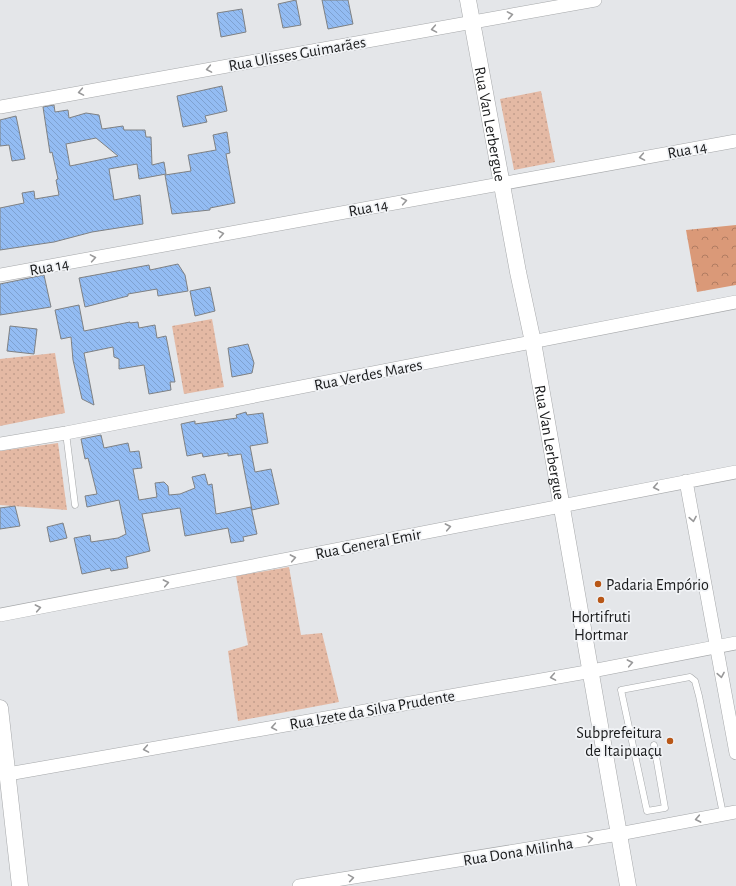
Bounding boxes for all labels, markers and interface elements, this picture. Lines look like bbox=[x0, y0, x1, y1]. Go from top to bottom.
one-way arrow bbox=[507, 11, 513, 20]
one-way arrow bbox=[430, 24, 437, 33]
street label: Rua Ulisses Guimarães bbox=[227, 34, 367, 74]
one-way arrow bbox=[206, 64, 212, 73]
street label: Rua Van Lerbergue bbox=[471, 65, 508, 183]
one-way arrow bbox=[78, 87, 84, 96]
street label: Rua 14 bbox=[666, 139, 709, 161]
one-way arrow bbox=[639, 153, 646, 161]
street label: Rua 14 bbox=[347, 197, 390, 219]
one-way arrow bbox=[401, 197, 407, 205]
one-way arrow bbox=[218, 231, 224, 239]
one-way arrow bbox=[90, 254, 97, 263]
street label: Rua 14 bbox=[28, 256, 71, 278]
street label: Rua Verdes Mares bbox=[313, 357, 424, 393]
street label: Rua Van Lerbergue bbox=[532, 384, 567, 501]
one-way arrow bbox=[653, 482, 660, 490]
one-way arrow bbox=[689, 516, 697, 522]
one-way arrow bbox=[445, 524, 452, 532]
street label: Rua General Emir bbox=[314, 526, 423, 562]
one-way arrow bbox=[290, 554, 297, 562]
place label: Padaria Empório bbox=[606, 577, 709, 593]
one-way arrow bbox=[163, 579, 169, 587]
marker: Padaria Empório bbox=[593, 579, 603, 589]
marker: Hortifruti Hortmar bbox=[596, 595, 606, 605]
one-way arrow bbox=[35, 604, 41, 612]
place label: Hortifruti Hortmar bbox=[571, 609, 631, 643]
one-way arrow bbox=[627, 659, 633, 668]
one-way arrow bbox=[717, 671, 725, 678]
one-way arrow bbox=[550, 672, 556, 681]
street label: Rua Izete da Silva Prudente bbox=[288, 688, 456, 732]
one-way arrow bbox=[271, 722, 277, 730]
place label: Subprefeitura de Itaipuaçu bbox=[576, 725, 662, 759]
marker: Subprefeitura de Itaipuaçu bbox=[665, 736, 675, 746]
one-way arrow bbox=[143, 744, 149, 753]
one-way arrow bbox=[695, 814, 701, 823]
street label: Rua Dona Milinha bbox=[462, 835, 574, 869]
one-way arrow bbox=[587, 835, 593, 844]
one-way arrow bbox=[348, 874, 354, 882]

